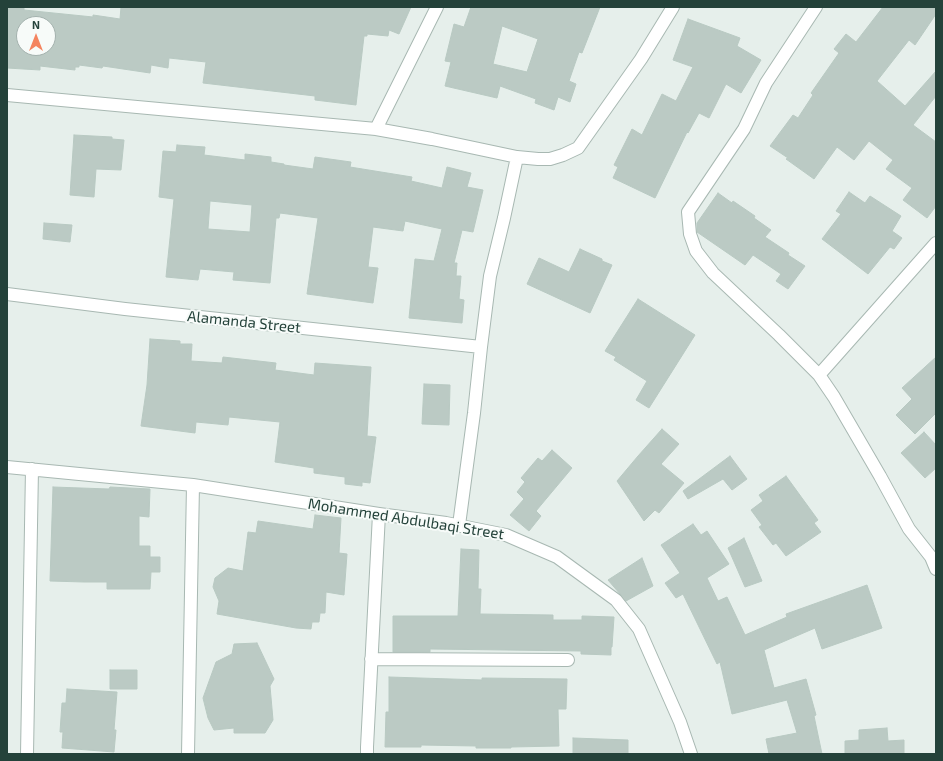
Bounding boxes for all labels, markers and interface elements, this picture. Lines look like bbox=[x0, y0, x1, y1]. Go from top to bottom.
north arrow bbox=[16, 16, 56, 56]
text: N bbox=[32, 18, 40, 31]
street label: Alamanda Street bbox=[186, 307, 302, 337]
street label: Mohammed Abdulbaqi Street bbox=[307, 495, 505, 543]

